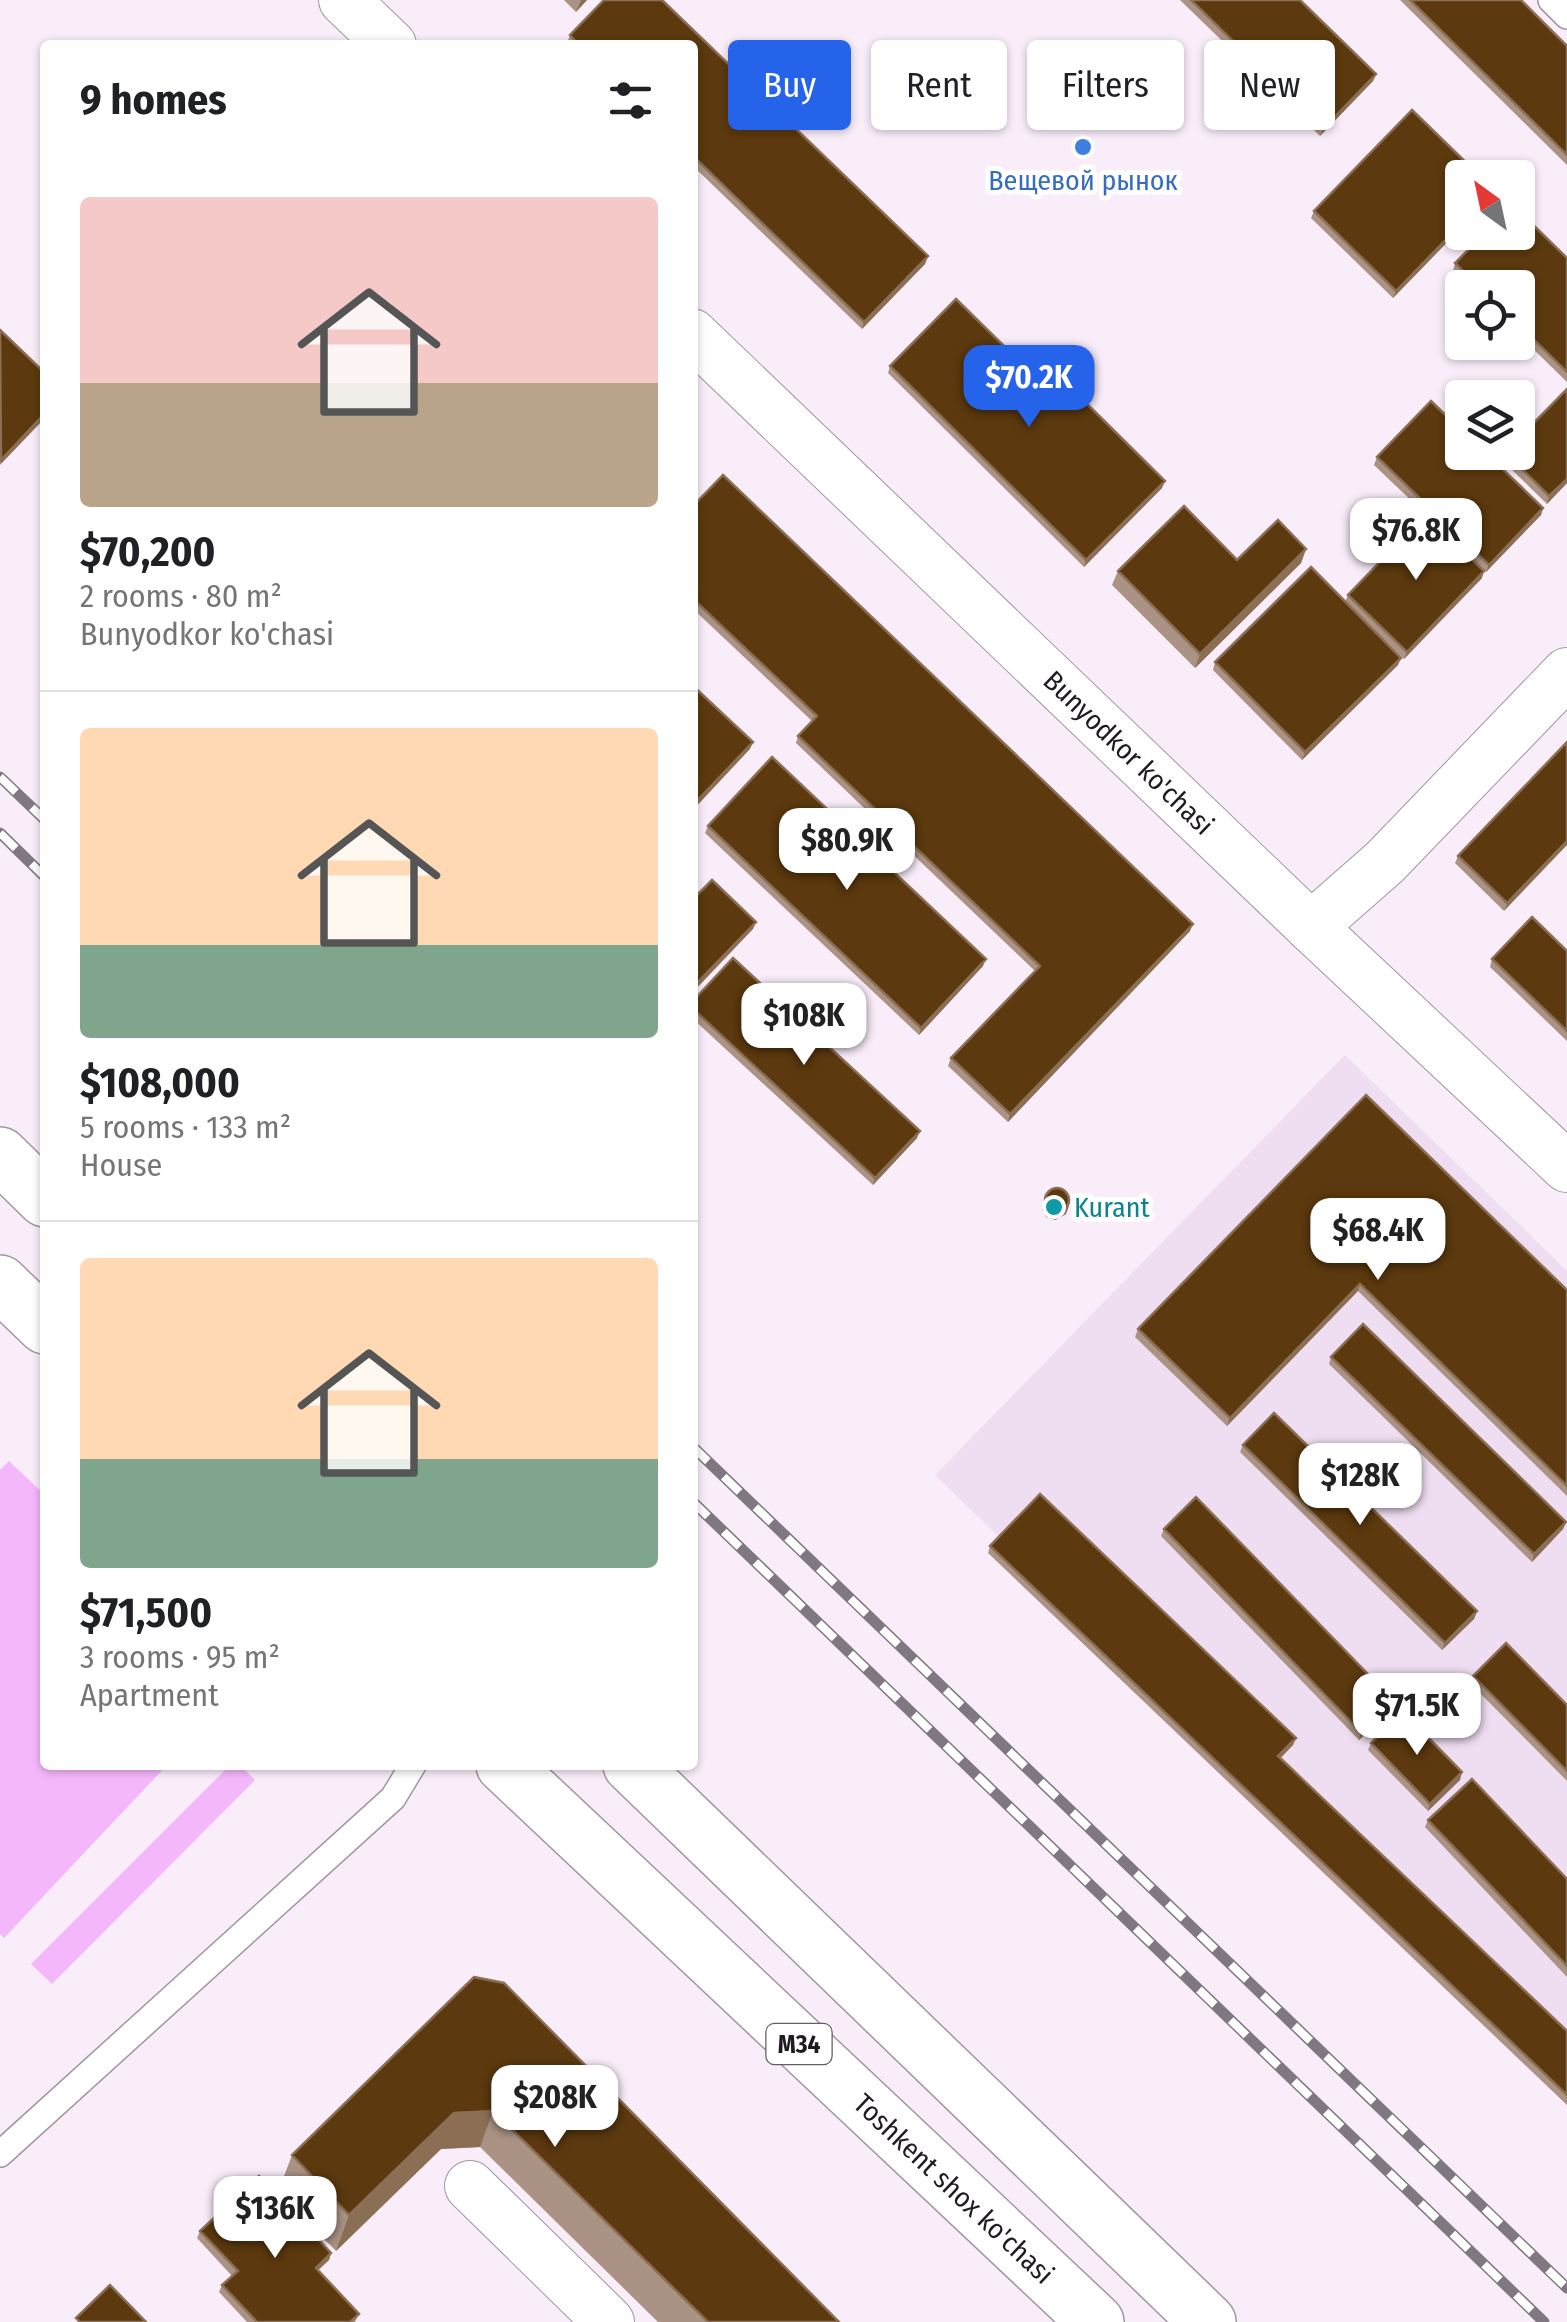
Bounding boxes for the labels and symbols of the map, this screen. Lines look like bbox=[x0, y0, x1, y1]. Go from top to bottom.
marker: Вещевой рынок bbox=[1072, 136, 1094, 158]
north arrow bbox=[1445, 160, 1535, 250]
place label: Вещевой рынок bbox=[988, 164, 1178, 197]
pin: $70.2K bbox=[948, 345, 1110, 430]
pin: $76.8K bbox=[1335, 498, 1497, 583]
street label: Bunyodkor ko'chasi bbox=[1037, 664, 1220, 842]
pin: $80.9K bbox=[766, 808, 928, 893]
pin: $108K bbox=[734, 983, 874, 1068]
place label: Kurant bbox=[1074, 1191, 1151, 1224]
marker: Kurant bbox=[1043, 1196, 1065, 1218]
pin: $68.4K bbox=[1297, 1198, 1459, 1283]
pin: $128K bbox=[1290, 1443, 1430, 1528]
pin: $71.5K bbox=[1336, 1673, 1498, 1758]
road number: M34 bbox=[766, 2024, 832, 2064]
pin: $208K bbox=[485, 2065, 625, 2150]
street label: Toshkent shox ko'chasi bbox=[847, 2087, 1061, 2291]
pin: $136K bbox=[205, 2176, 345, 2261]

